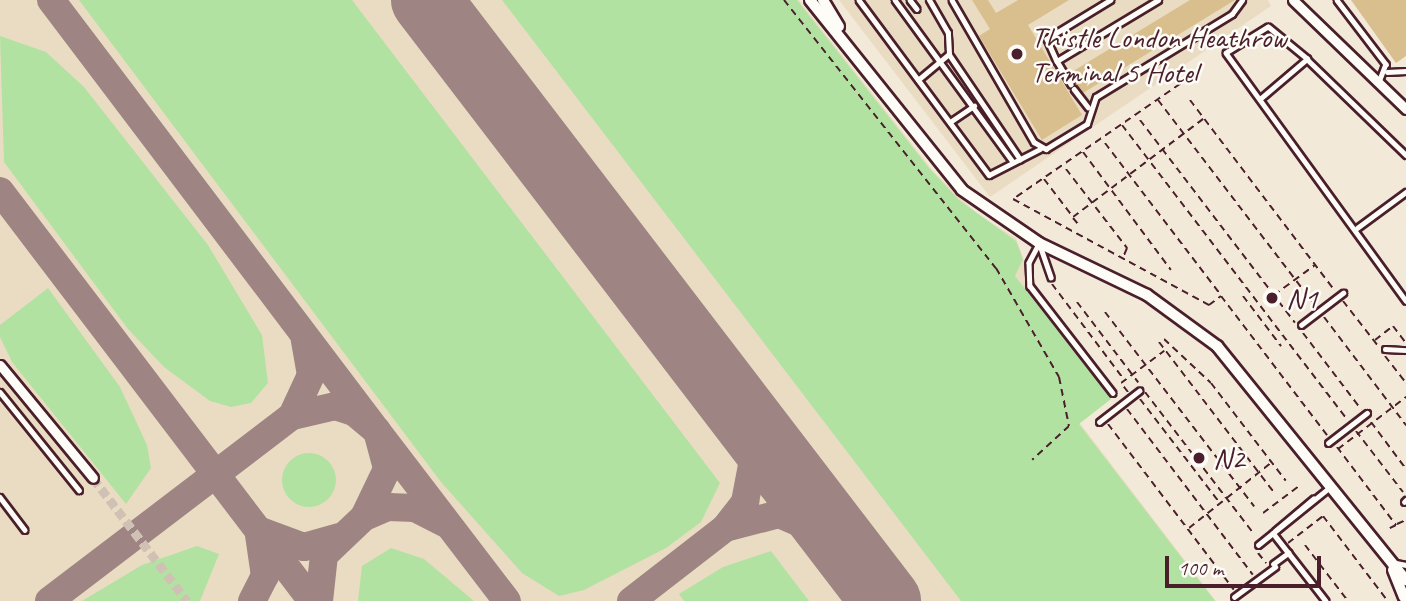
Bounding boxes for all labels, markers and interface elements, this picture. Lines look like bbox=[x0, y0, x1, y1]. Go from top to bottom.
place label: Thistle London Heathrow Terminal 5 Hotel bbox=[1031, 19, 1286, 90]
marker: Thistle London Heathrow Terminal 5 Hotel bbox=[1009, 46, 1025, 62]
place label: N1 bbox=[1286, 280, 1317, 316]
marker: N1 bbox=[1264, 290, 1280, 306]
place label: N2 bbox=[1213, 440, 1244, 476]
marker: N2 bbox=[1191, 450, 1207, 466]
scale bar bbox=[1168, 542, 1324, 586]
text: 100 m bbox=[1178, 555, 1223, 581]

